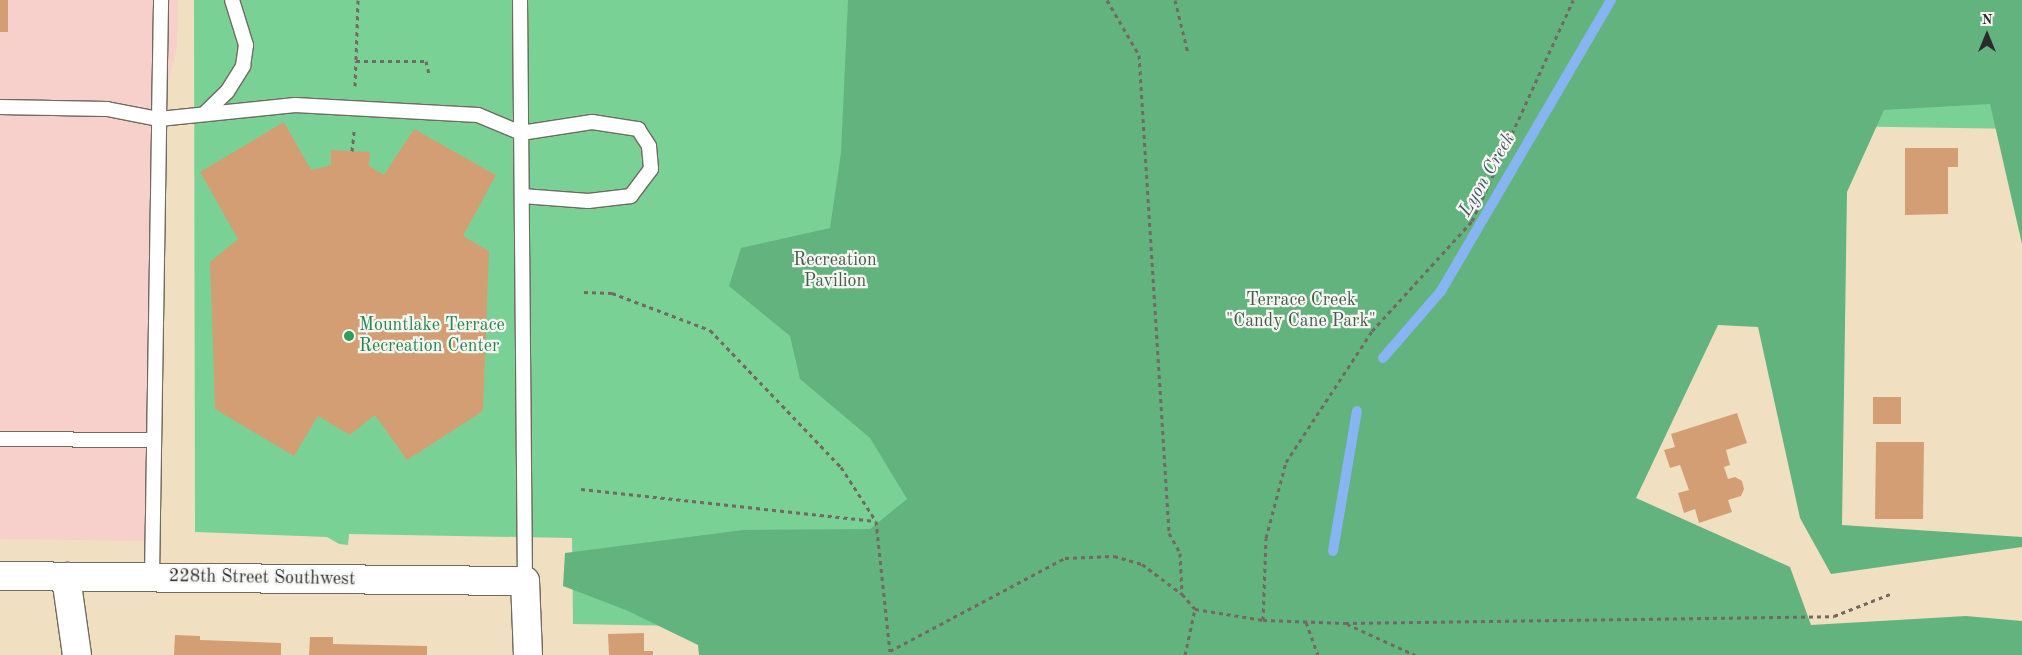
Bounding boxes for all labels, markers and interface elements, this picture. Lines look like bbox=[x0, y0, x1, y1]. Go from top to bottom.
north arrow bbox=[1962, 10, 2012, 60]
text: N bbox=[1982, 13, 1992, 27]
water label: Lyon Creek bbox=[1455, 129, 1521, 221]
park label: Recreation Pavilion bbox=[793, 250, 877, 292]
park label: Terrace Creek "Candy Cane Park" bbox=[1226, 290, 1376, 332]
place label: Mountlake Terrace Recreation Center bbox=[359, 315, 505, 358]
marker: Mountlake Terrace Recreation Center bbox=[343, 330, 355, 342]
street label: 228th Street Southwest bbox=[169, 566, 355, 590]

